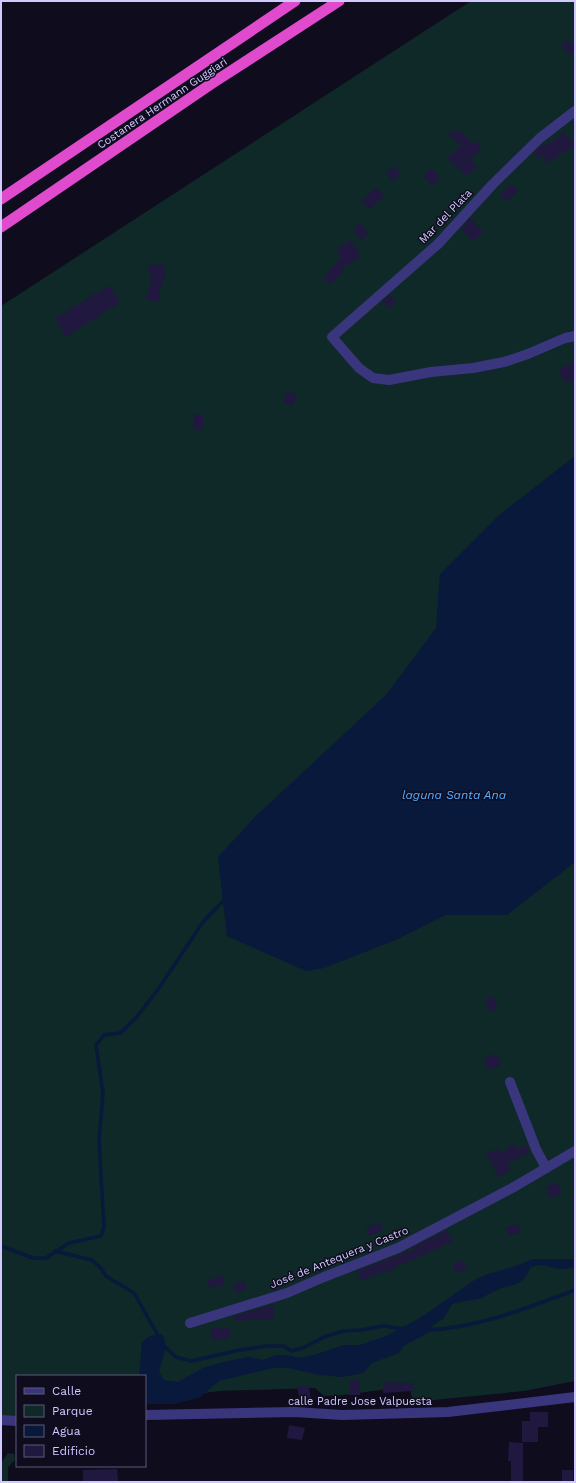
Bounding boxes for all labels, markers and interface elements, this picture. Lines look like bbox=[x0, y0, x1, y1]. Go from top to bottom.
street label: Costanera Hermann Guggiari bbox=[95, 55, 230, 152]
street label: Mar del Plata bbox=[416, 186, 475, 246]
water label: laguna Santa Ana bbox=[402, 788, 507, 802]
street label: José de Antequera y Castro bbox=[268, 1224, 410, 1291]
legend bbox=[16, 1375, 146, 1467]
text: Calle bbox=[52, 1384, 81, 1398]
street label: calle Padre Jose Valpuesta bbox=[288, 1395, 432, 1408]
text: Parque bbox=[52, 1404, 93, 1418]
text: Agua bbox=[52, 1424, 81, 1438]
text: Edificio bbox=[52, 1444, 95, 1458]

